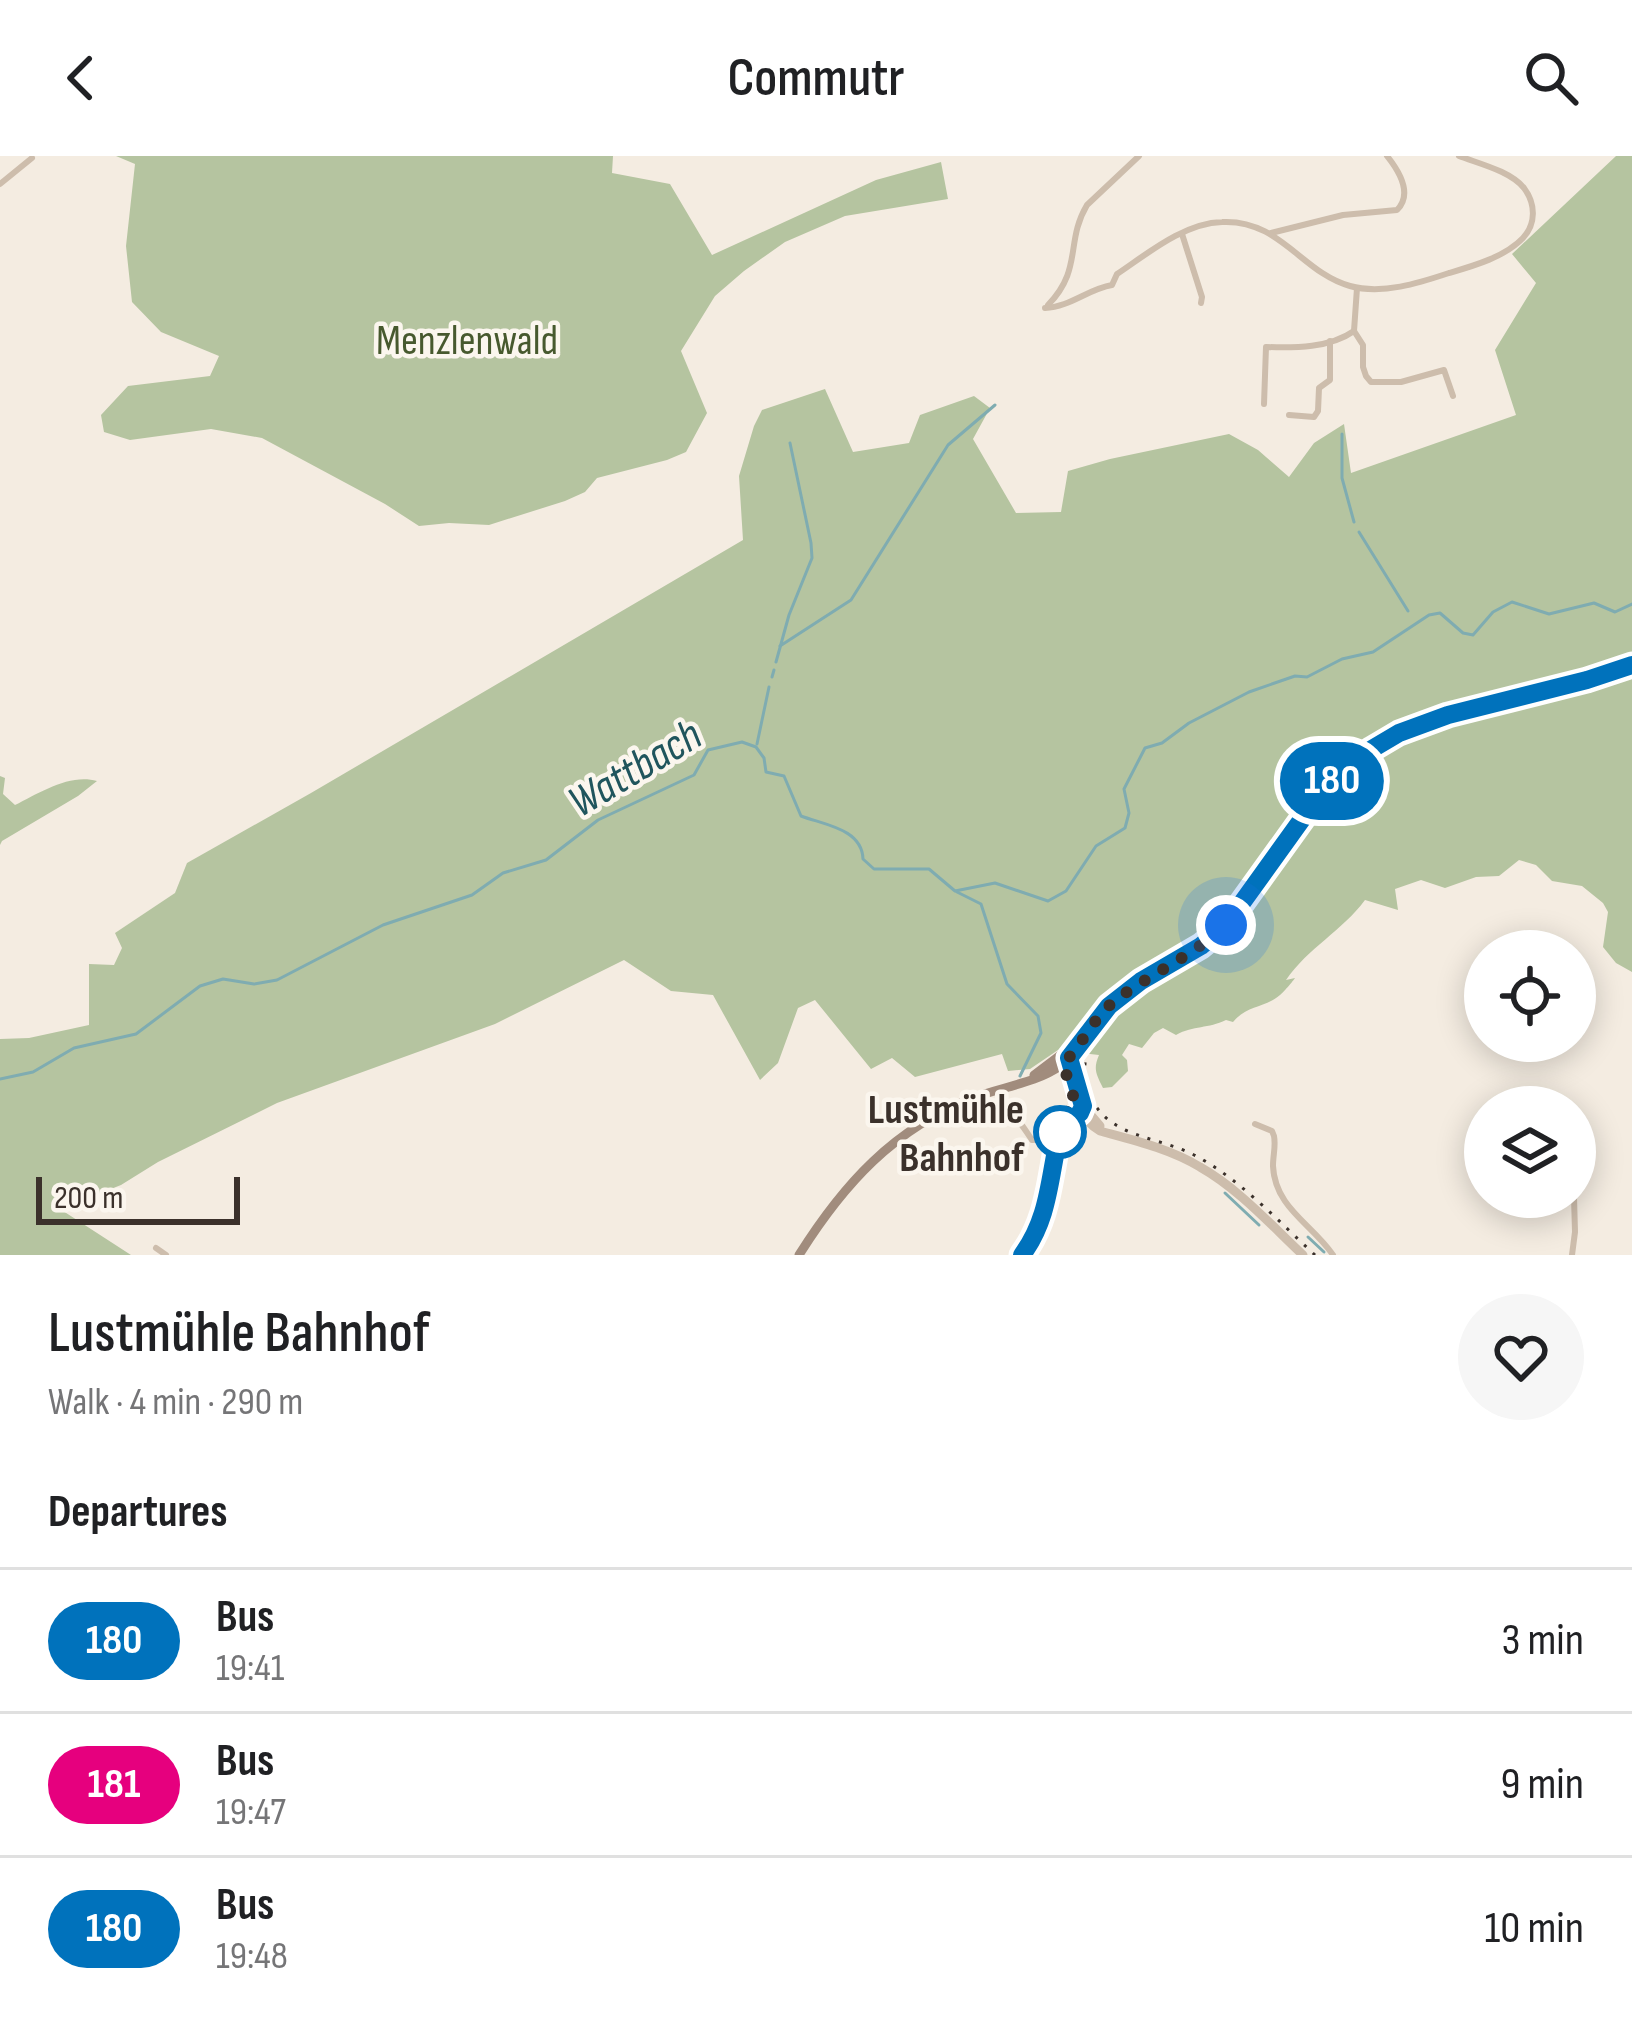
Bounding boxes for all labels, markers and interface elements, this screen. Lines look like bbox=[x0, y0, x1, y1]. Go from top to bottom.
icon: back bbox=[48, 45, 114, 111]
icon: search bbox=[1518, 45, 1584, 111]
text: Commutr bbox=[728, 46, 904, 111]
park label: Menzlenwald bbox=[376, 316, 558, 367]
water label: Wattbach bbox=[559, 708, 712, 830]
line badge: 180 bbox=[1263, 742, 1401, 820]
text: 180 bbox=[1304, 755, 1360, 806]
your location bbox=[1196, 895, 1256, 955]
map controls bbox=[1464, 930, 1596, 1218]
button: locate bbox=[1464, 930, 1596, 1062]
place label: Lustmühle Bahnhof bbox=[868, 1085, 1025, 1184]
button: layers bbox=[1464, 1086, 1596, 1218]
marker: Lustmühle Bahnhof bbox=[1035, 1107, 1085, 1157]
scale bar bbox=[36, 1171, 240, 1224]
text: 200 m bbox=[54, 1178, 123, 1218]
button: heart bbox=[1458, 1294, 1584, 1420]
text: Lustmühle Bahnhof bbox=[48, 1300, 430, 1368]
text: Walk · 4 min · 290 m bbox=[48, 1379, 303, 1426]
text: Departures bbox=[48, 1485, 227, 1540]
text: Bus bbox=[216, 1590, 274, 1645]
text: 3 min bbox=[1501, 1613, 1584, 1668]
text: 180 bbox=[86, 1615, 142, 1666]
text: 19:41 bbox=[216, 1645, 284, 1692]
text: Bus bbox=[216, 1734, 274, 1789]
text: 9 min bbox=[1500, 1757, 1584, 1812]
text: 181 bbox=[88, 1759, 140, 1810]
text: 19:47 bbox=[216, 1789, 286, 1836]
text: Bus bbox=[216, 1878, 274, 1933]
text: 10 min bbox=[1485, 1901, 1584, 1956]
text: 180 bbox=[86, 1903, 142, 1954]
text: 19:48 bbox=[216, 1933, 288, 1980]

